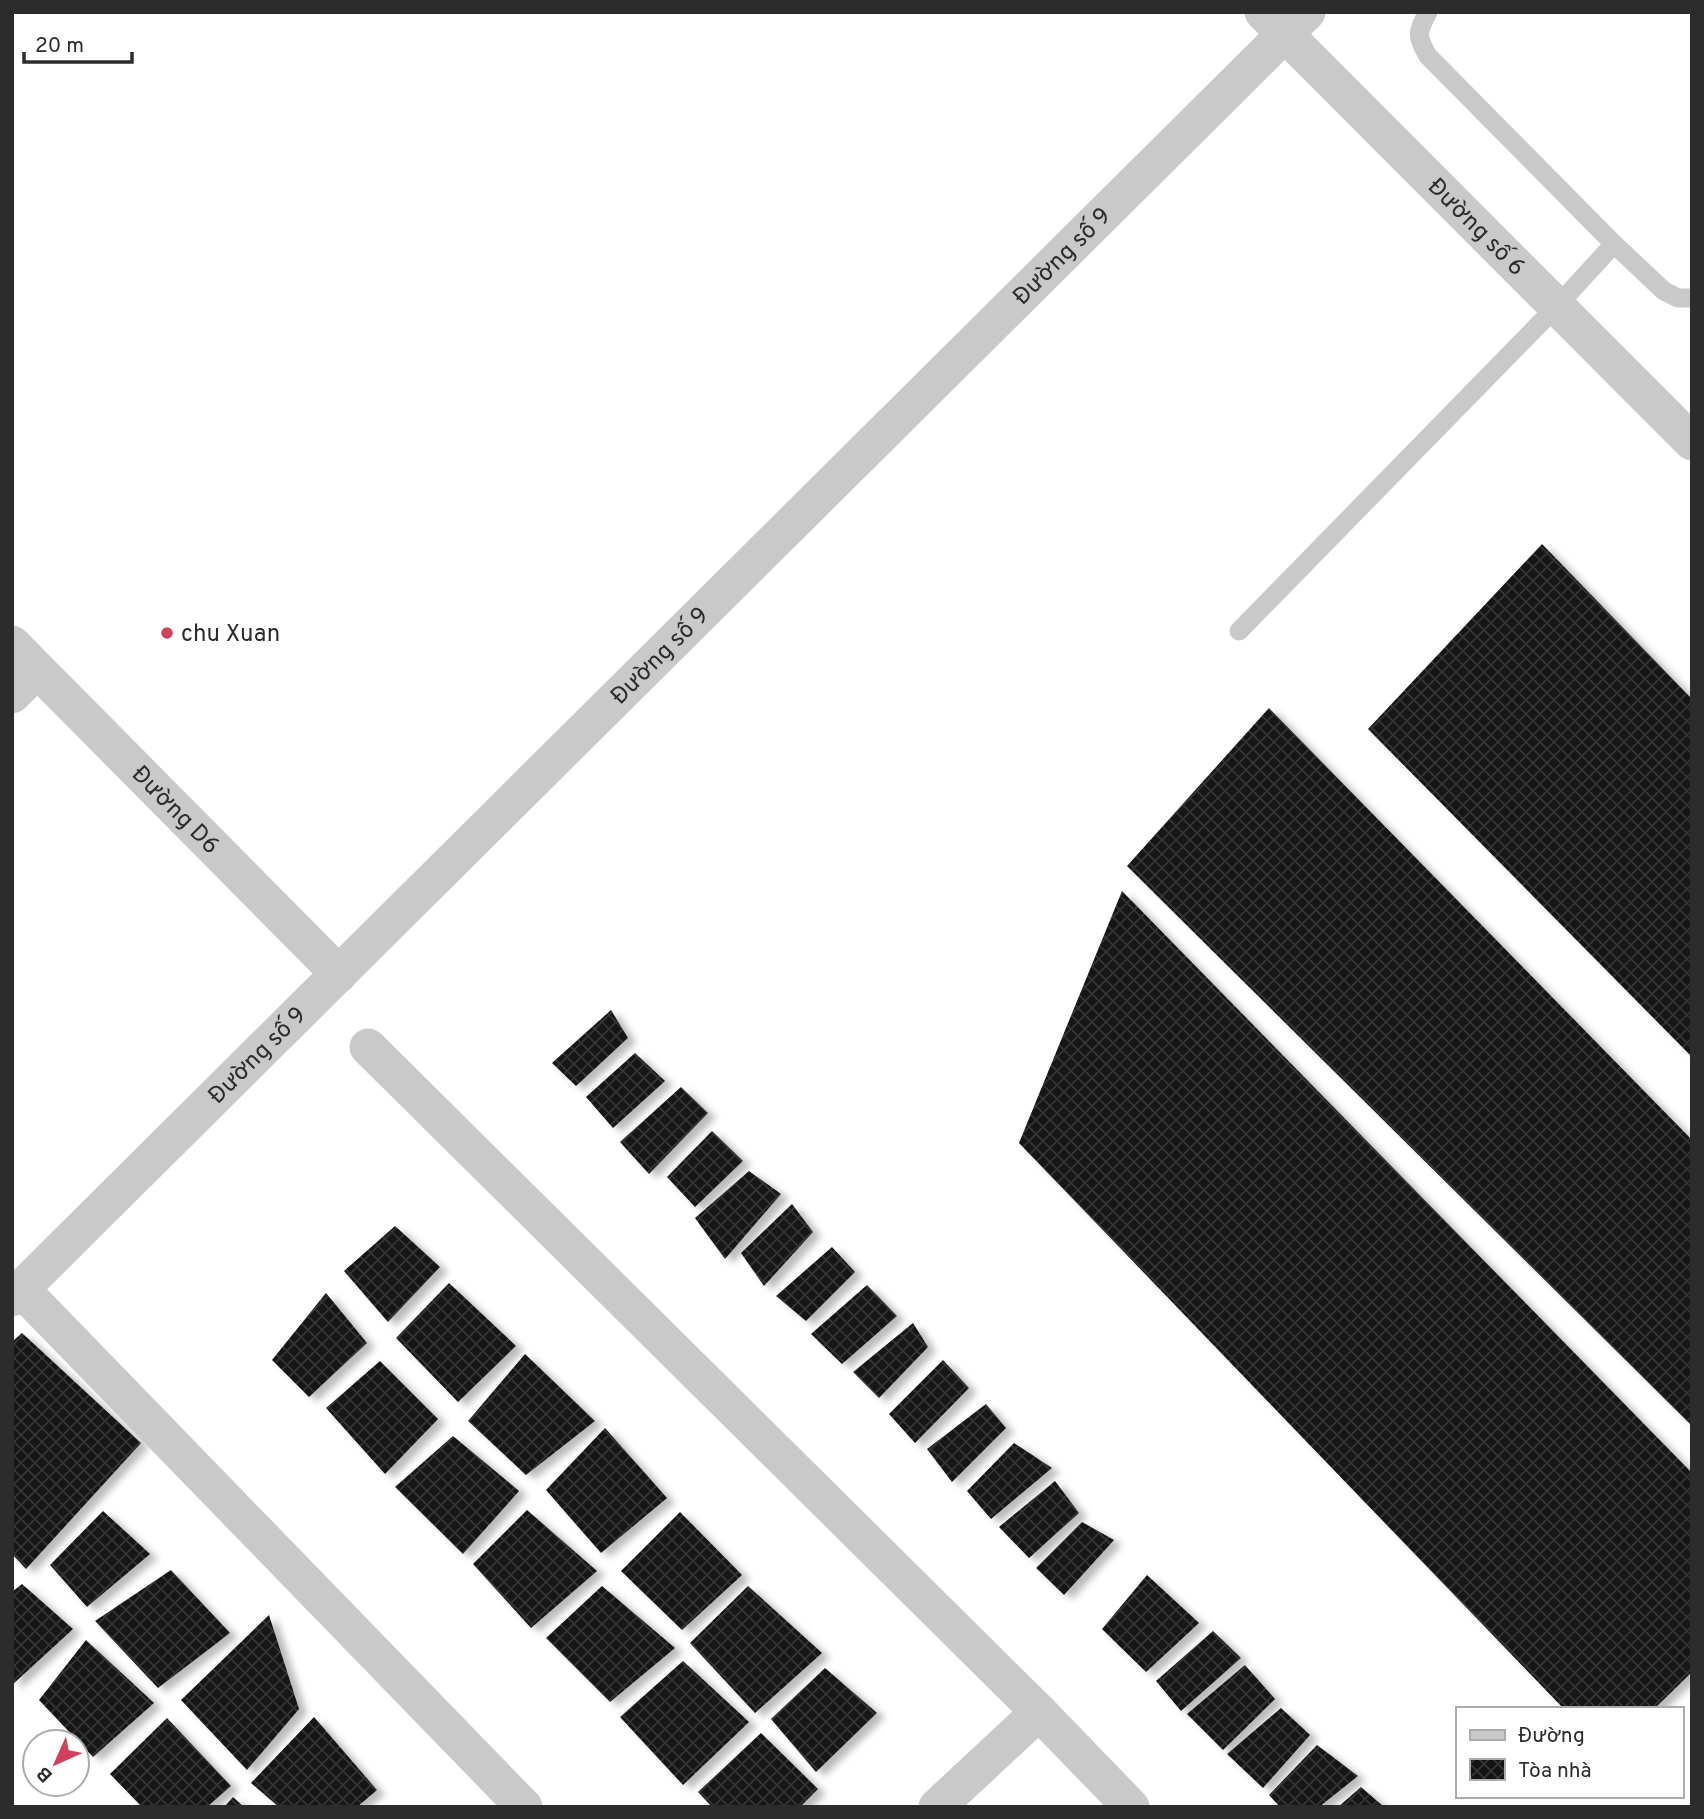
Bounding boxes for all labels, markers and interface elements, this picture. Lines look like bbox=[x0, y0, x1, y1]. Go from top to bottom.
scale bar bbox=[24, 21, 133, 65]
text: 20 m bbox=[35, 33, 84, 60]
street label: Đường số 6 bbox=[1420, 173, 1531, 283]
street label: Đường số 9 bbox=[1007, 202, 1118, 312]
street label: Đường số 9 bbox=[605, 602, 716, 712]
place label: chu Xuan bbox=[181, 620, 280, 650]
marker: chu Xuan bbox=[159, 625, 175, 641]
street label: Đường D6 bbox=[124, 760, 225, 862]
street label: Đường số 9 bbox=[203, 1001, 314, 1112]
legend bbox=[1456, 1707, 1683, 1798]
text: Đường bbox=[1518, 1723, 1585, 1750]
north arrow bbox=[21, 1728, 91, 1798]
text: Tòa nhà bbox=[1518, 1758, 1592, 1785]
text: B bbox=[32, 1760, 59, 1787]

